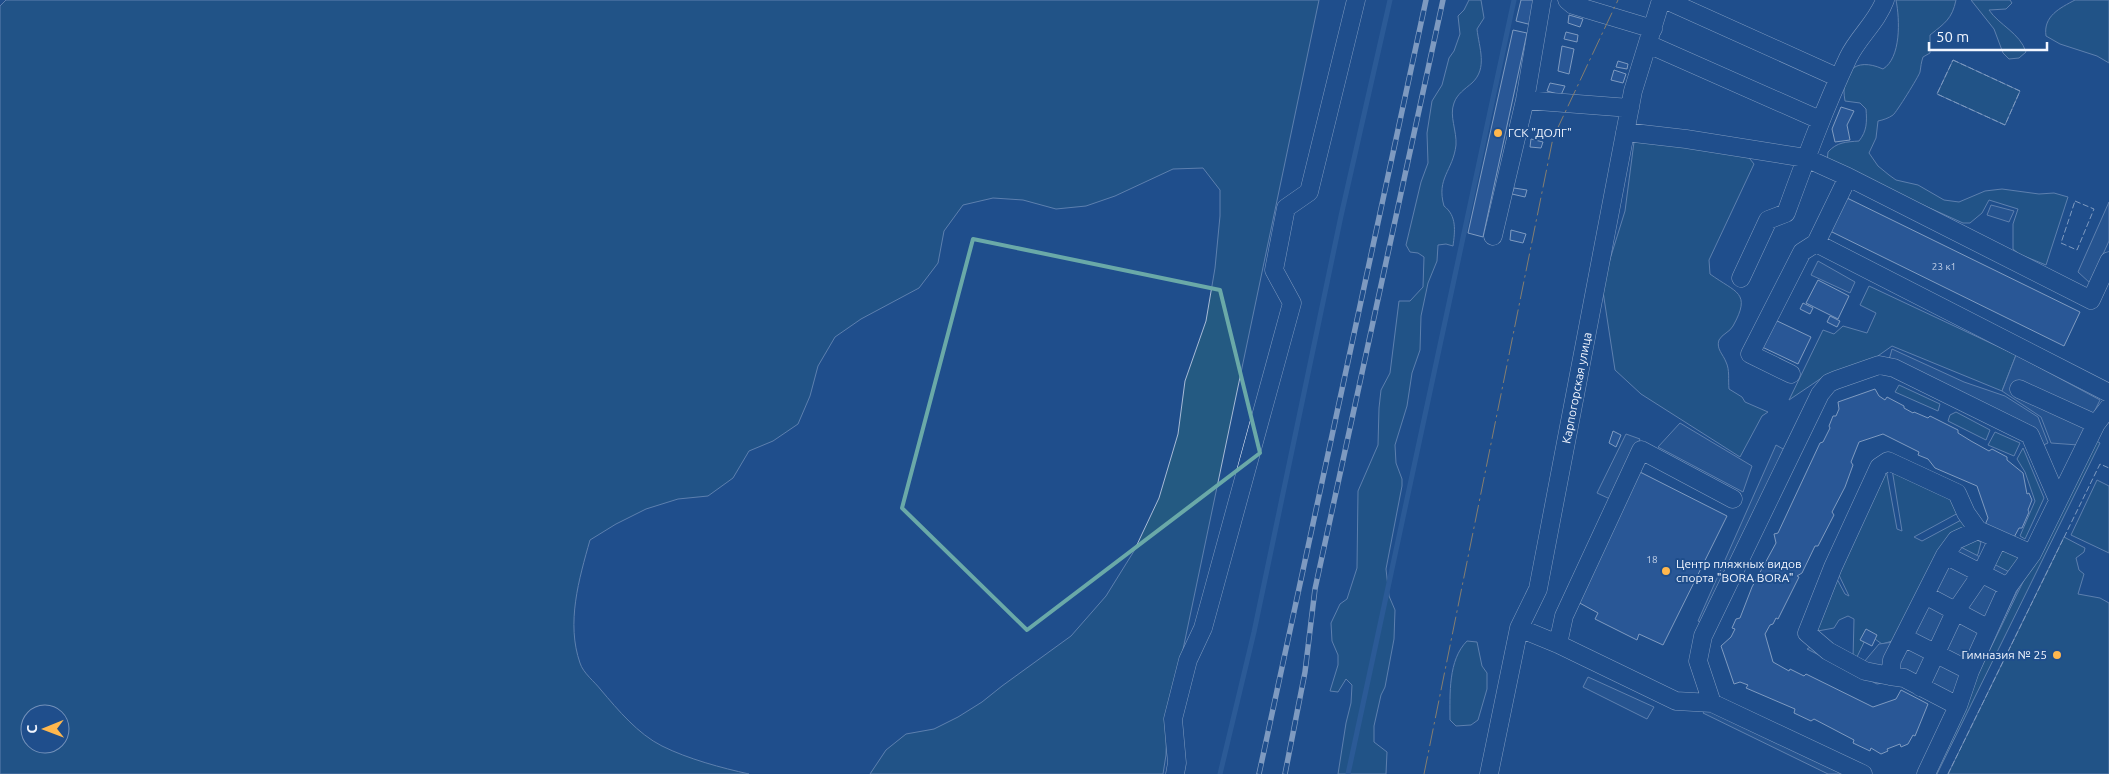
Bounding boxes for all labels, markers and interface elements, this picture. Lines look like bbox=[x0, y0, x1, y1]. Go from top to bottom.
scale bar bbox=[1929, 20, 2046, 52]
text: 50 m bbox=[1936, 28, 1969, 45]
place label: ГСК "ДОЛГ" bbox=[1508, 126, 1572, 139]
marker: ГСК "ДОЛГ" bbox=[1492, 127, 1504, 139]
house number: 23 к1 bbox=[1932, 261, 1956, 272]
street label: Карпогорская улица bbox=[1559, 331, 1594, 445]
house number: 18 bbox=[1646, 554, 1658, 565]
place label: Центр пляжных видов спорта "BORA BORA" bbox=[1676, 557, 1802, 584]
marker: Центр пляжных видов спорта "BORA BORA" bbox=[1660, 565, 1672, 577]
place label: Гимназия № 25 bbox=[1961, 648, 2047, 661]
marker: Гимназия № 25 bbox=[2051, 649, 2063, 661]
north arrow bbox=[20, 704, 70, 754]
text: С bbox=[24, 725, 40, 734]

